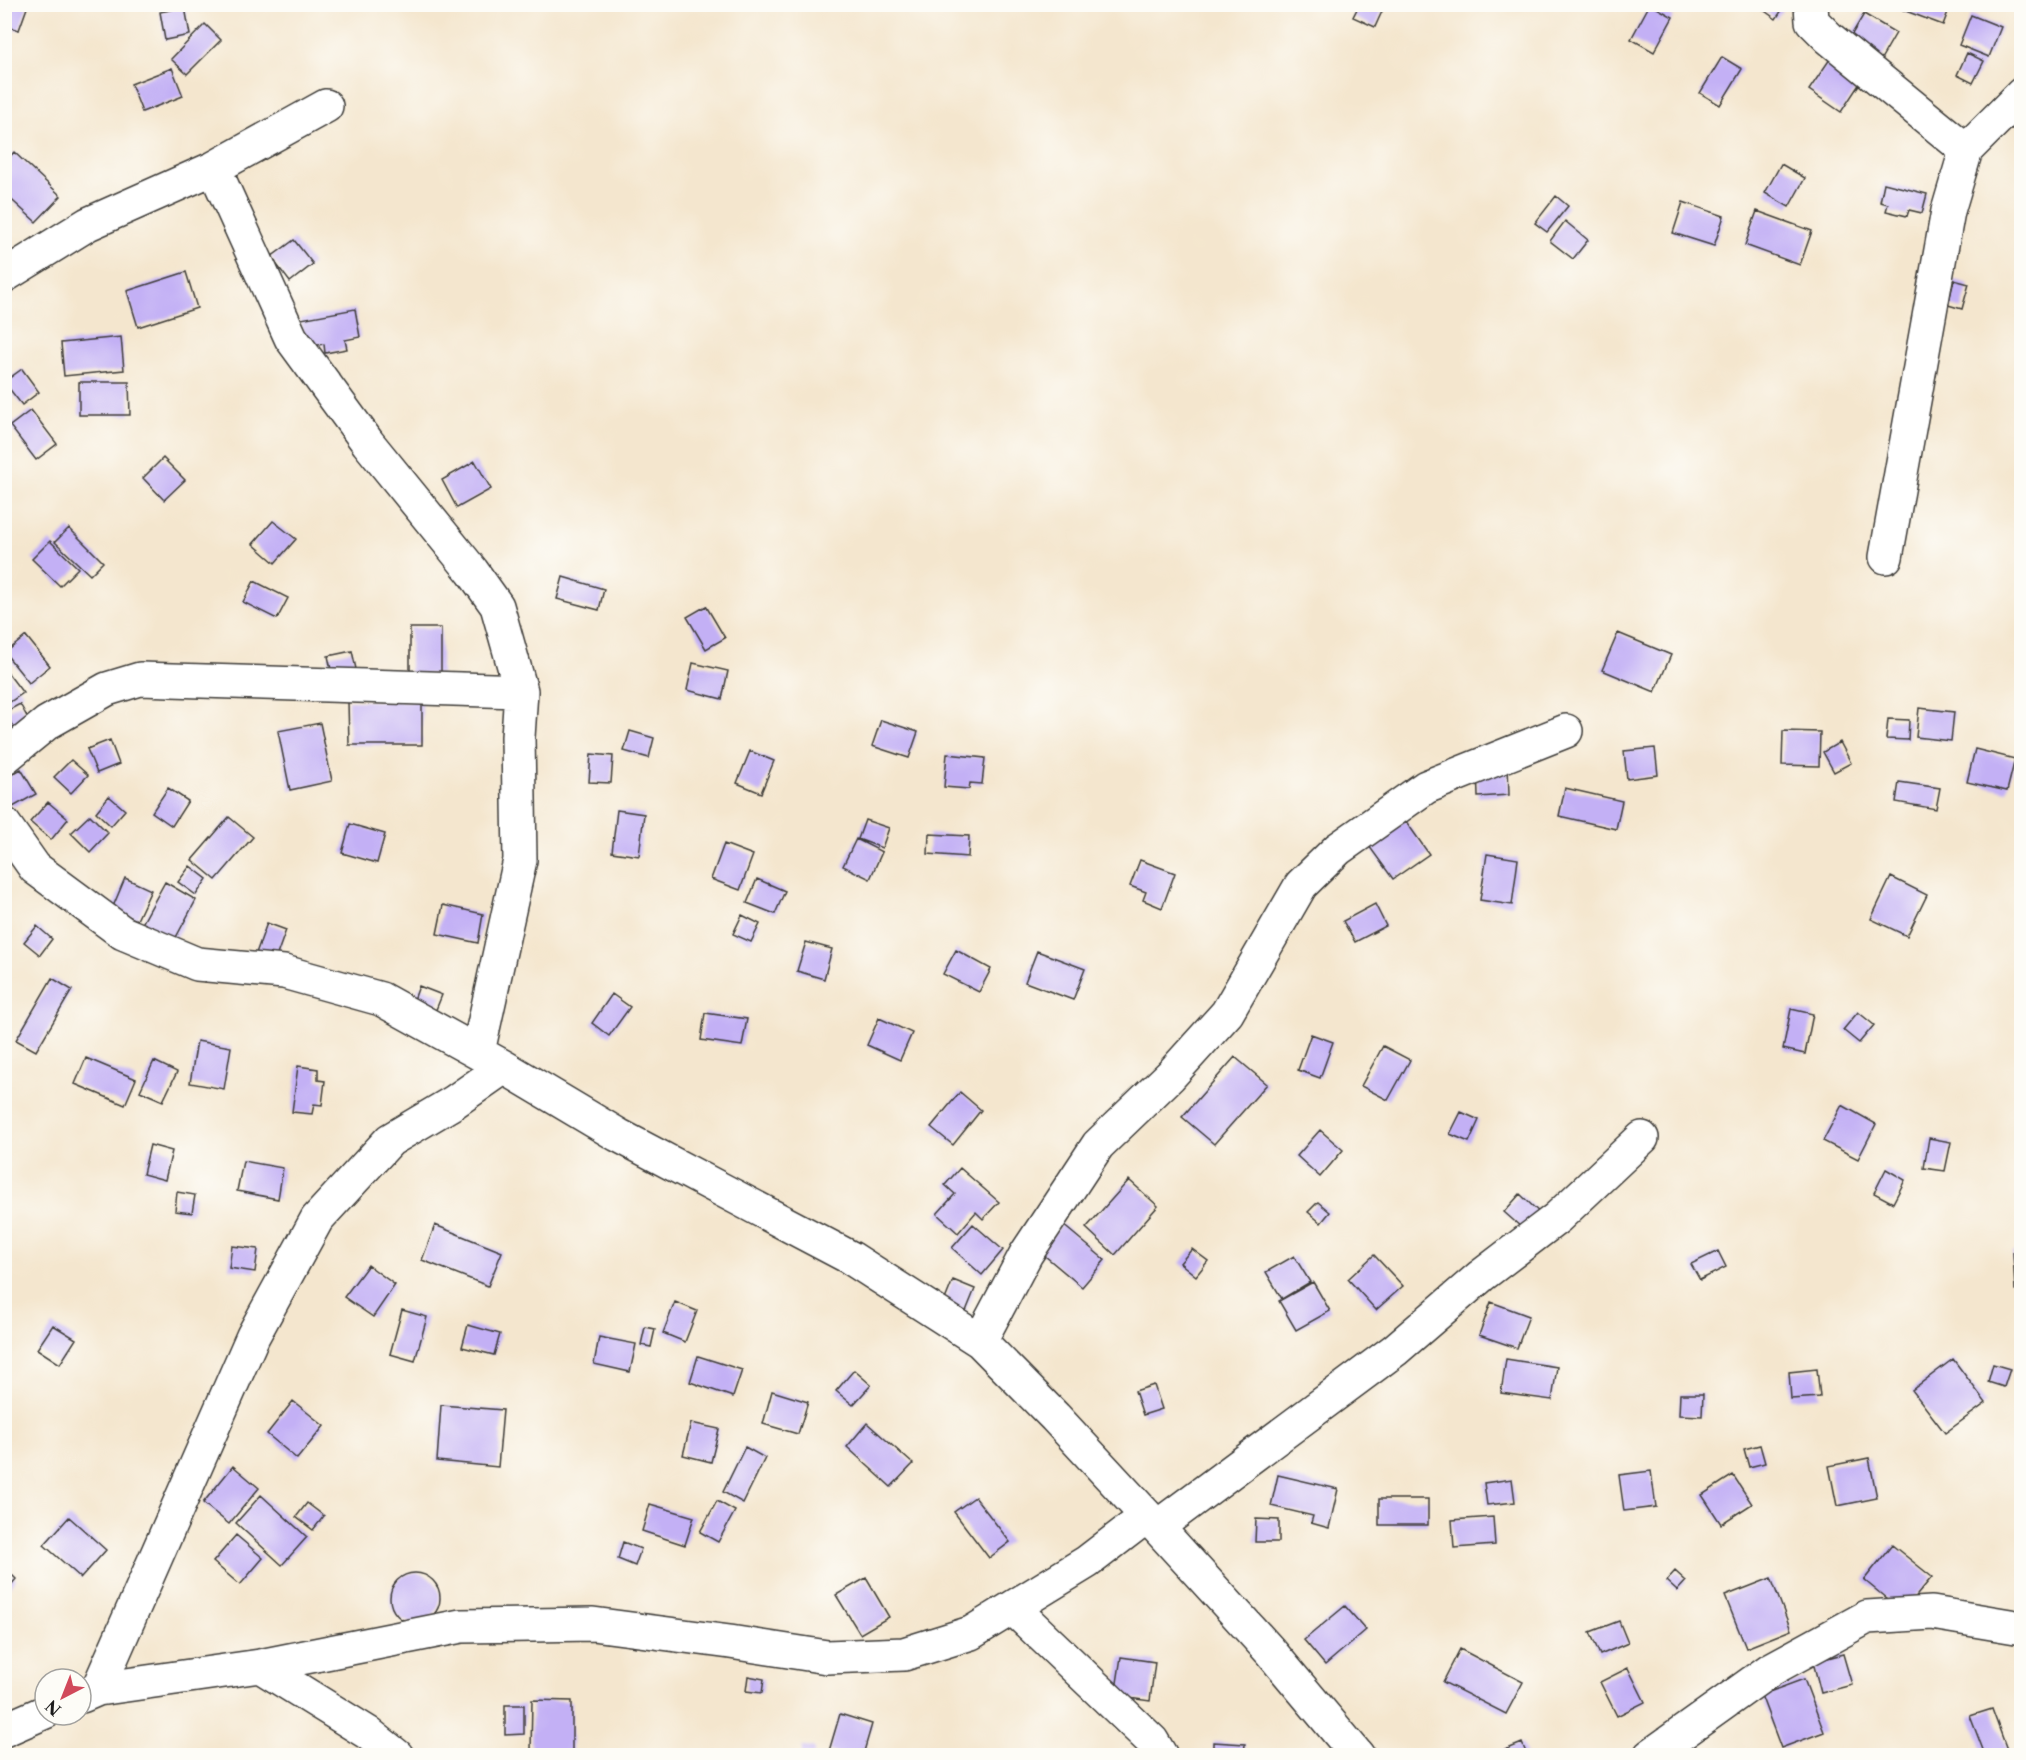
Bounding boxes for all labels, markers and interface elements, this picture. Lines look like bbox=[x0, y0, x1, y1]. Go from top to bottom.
north arrow bbox=[33, 1667, 93, 1727]
text: N bbox=[41, 1696, 65, 1720]

